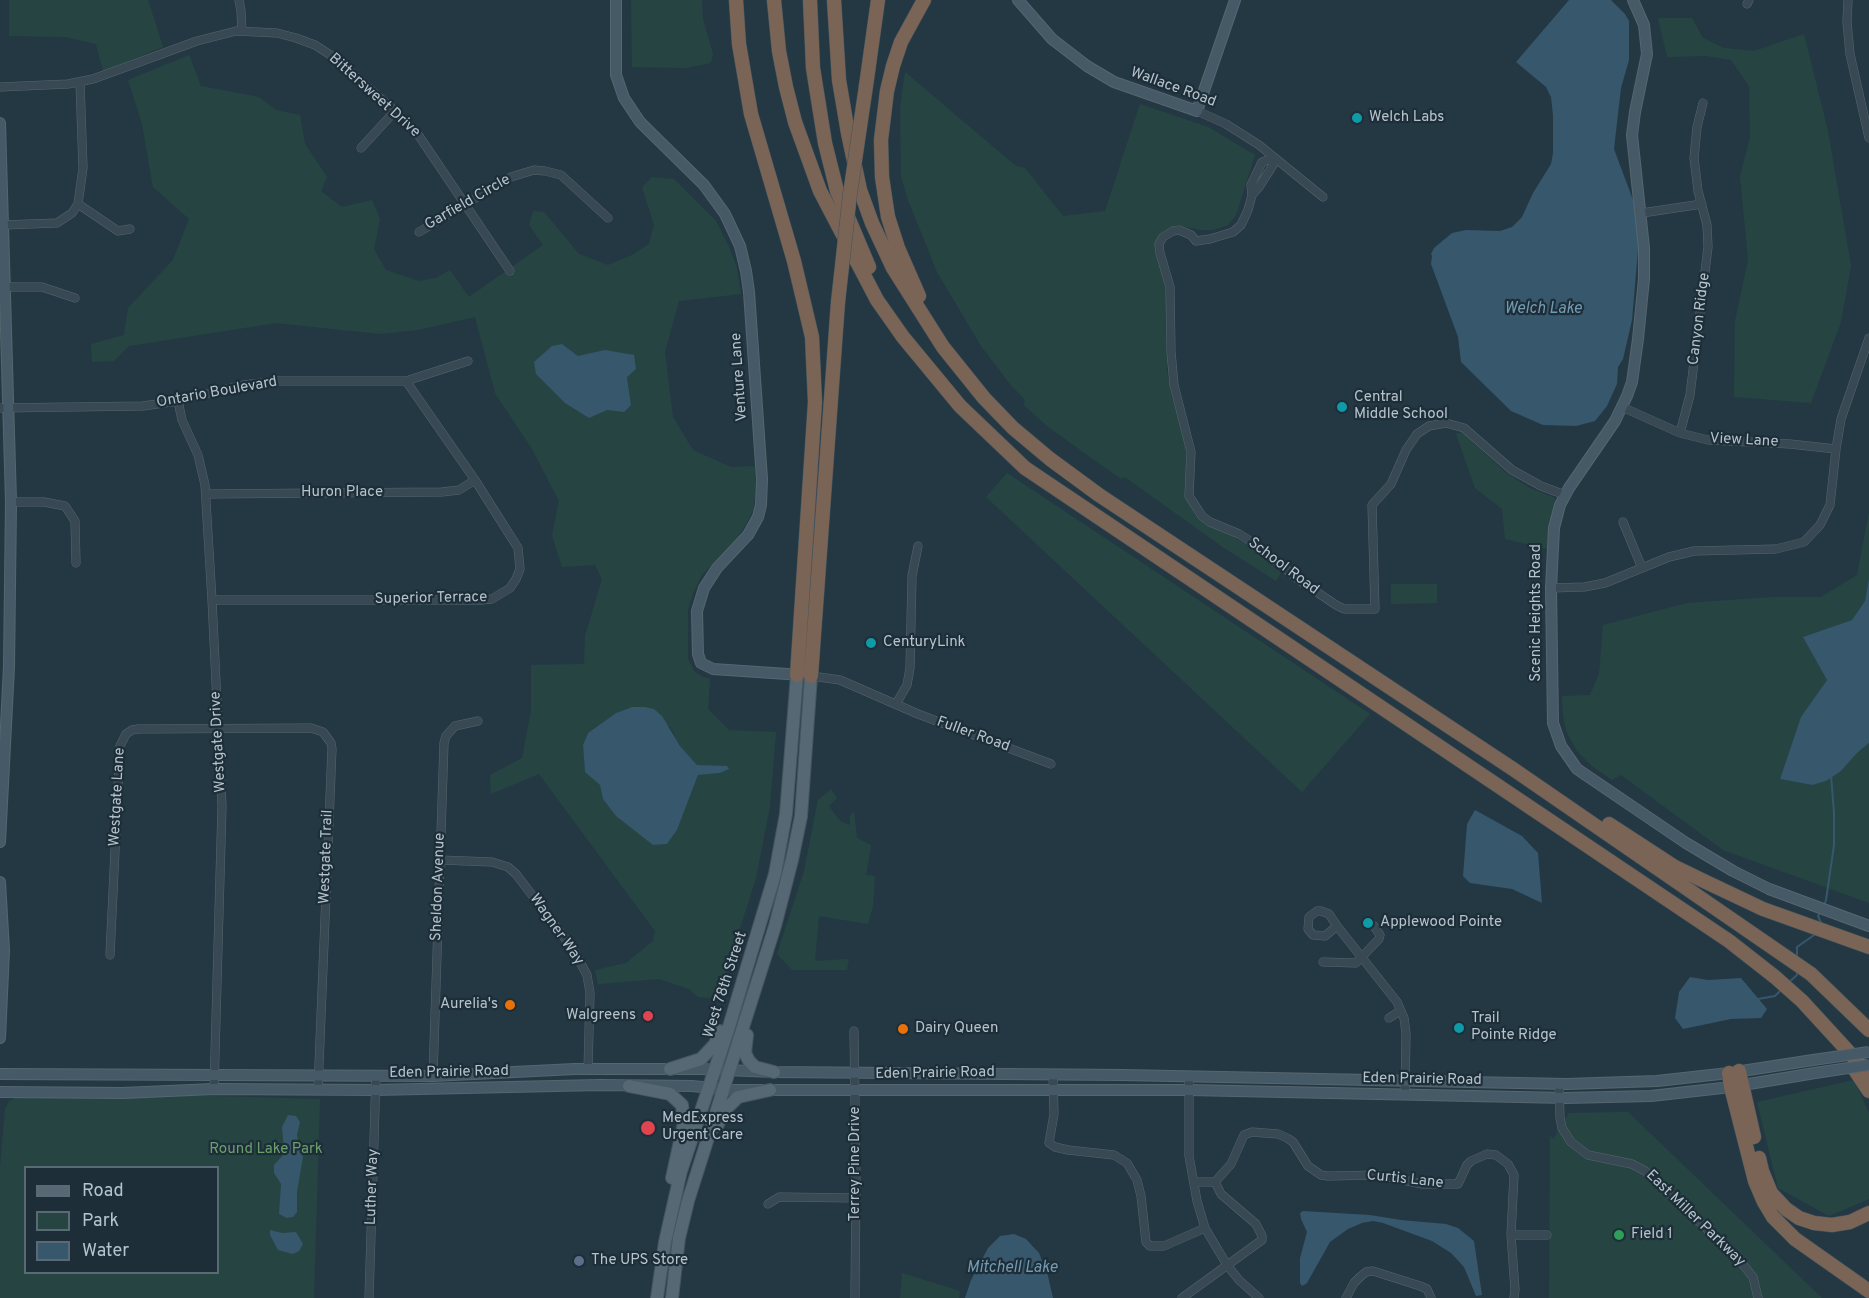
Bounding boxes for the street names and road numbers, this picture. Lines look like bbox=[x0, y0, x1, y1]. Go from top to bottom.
street label: Bittersweet Drive bbox=[325, 50, 423, 142]
street label: Wallace Road bbox=[1128, 64, 1218, 112]
street label: Garfield Circle bbox=[422, 171, 514, 235]
street label: Canyon Ridge bbox=[1685, 272, 1715, 366]
street label: Venture Lane bbox=[728, 332, 752, 422]
street label: Ontario Boulevard bbox=[155, 374, 279, 412]
street label: View Lane bbox=[1709, 430, 1779, 452]
street label: Huron Place bbox=[301, 484, 383, 502]
street label: School Road bbox=[1244, 535, 1322, 599]
street label: Scenic Heights Road bbox=[1528, 544, 1546, 682]
street label: Superior Terrace bbox=[375, 589, 487, 609]
street label: Westgate Drive bbox=[207, 691, 231, 793]
street label: Fuller Road bbox=[934, 713, 1012, 757]
street label: Westgate Lane bbox=[106, 747, 130, 847]
street label: Westgate Trail bbox=[316, 809, 338, 905]
street label: Sheldon Avenue bbox=[428, 832, 450, 942]
street label: Wagner Way bbox=[525, 891, 587, 969]
street label: West 78th Street bbox=[700, 929, 752, 1041]
street label: Eden Prairie Road bbox=[389, 1063, 509, 1083]
street label: Eden Prairie Road bbox=[875, 1064, 995, 1084]
street label: Eden Prairie Road bbox=[1362, 1070, 1482, 1090]
street label: Terrey Pine Drive bbox=[847, 1106, 865, 1222]
street label: Luther Way bbox=[363, 1148, 383, 1226]
street label: Curtis Lane bbox=[1366, 1167, 1444, 1193]
street label: East Miller Parkway bbox=[1642, 1167, 1748, 1271]

